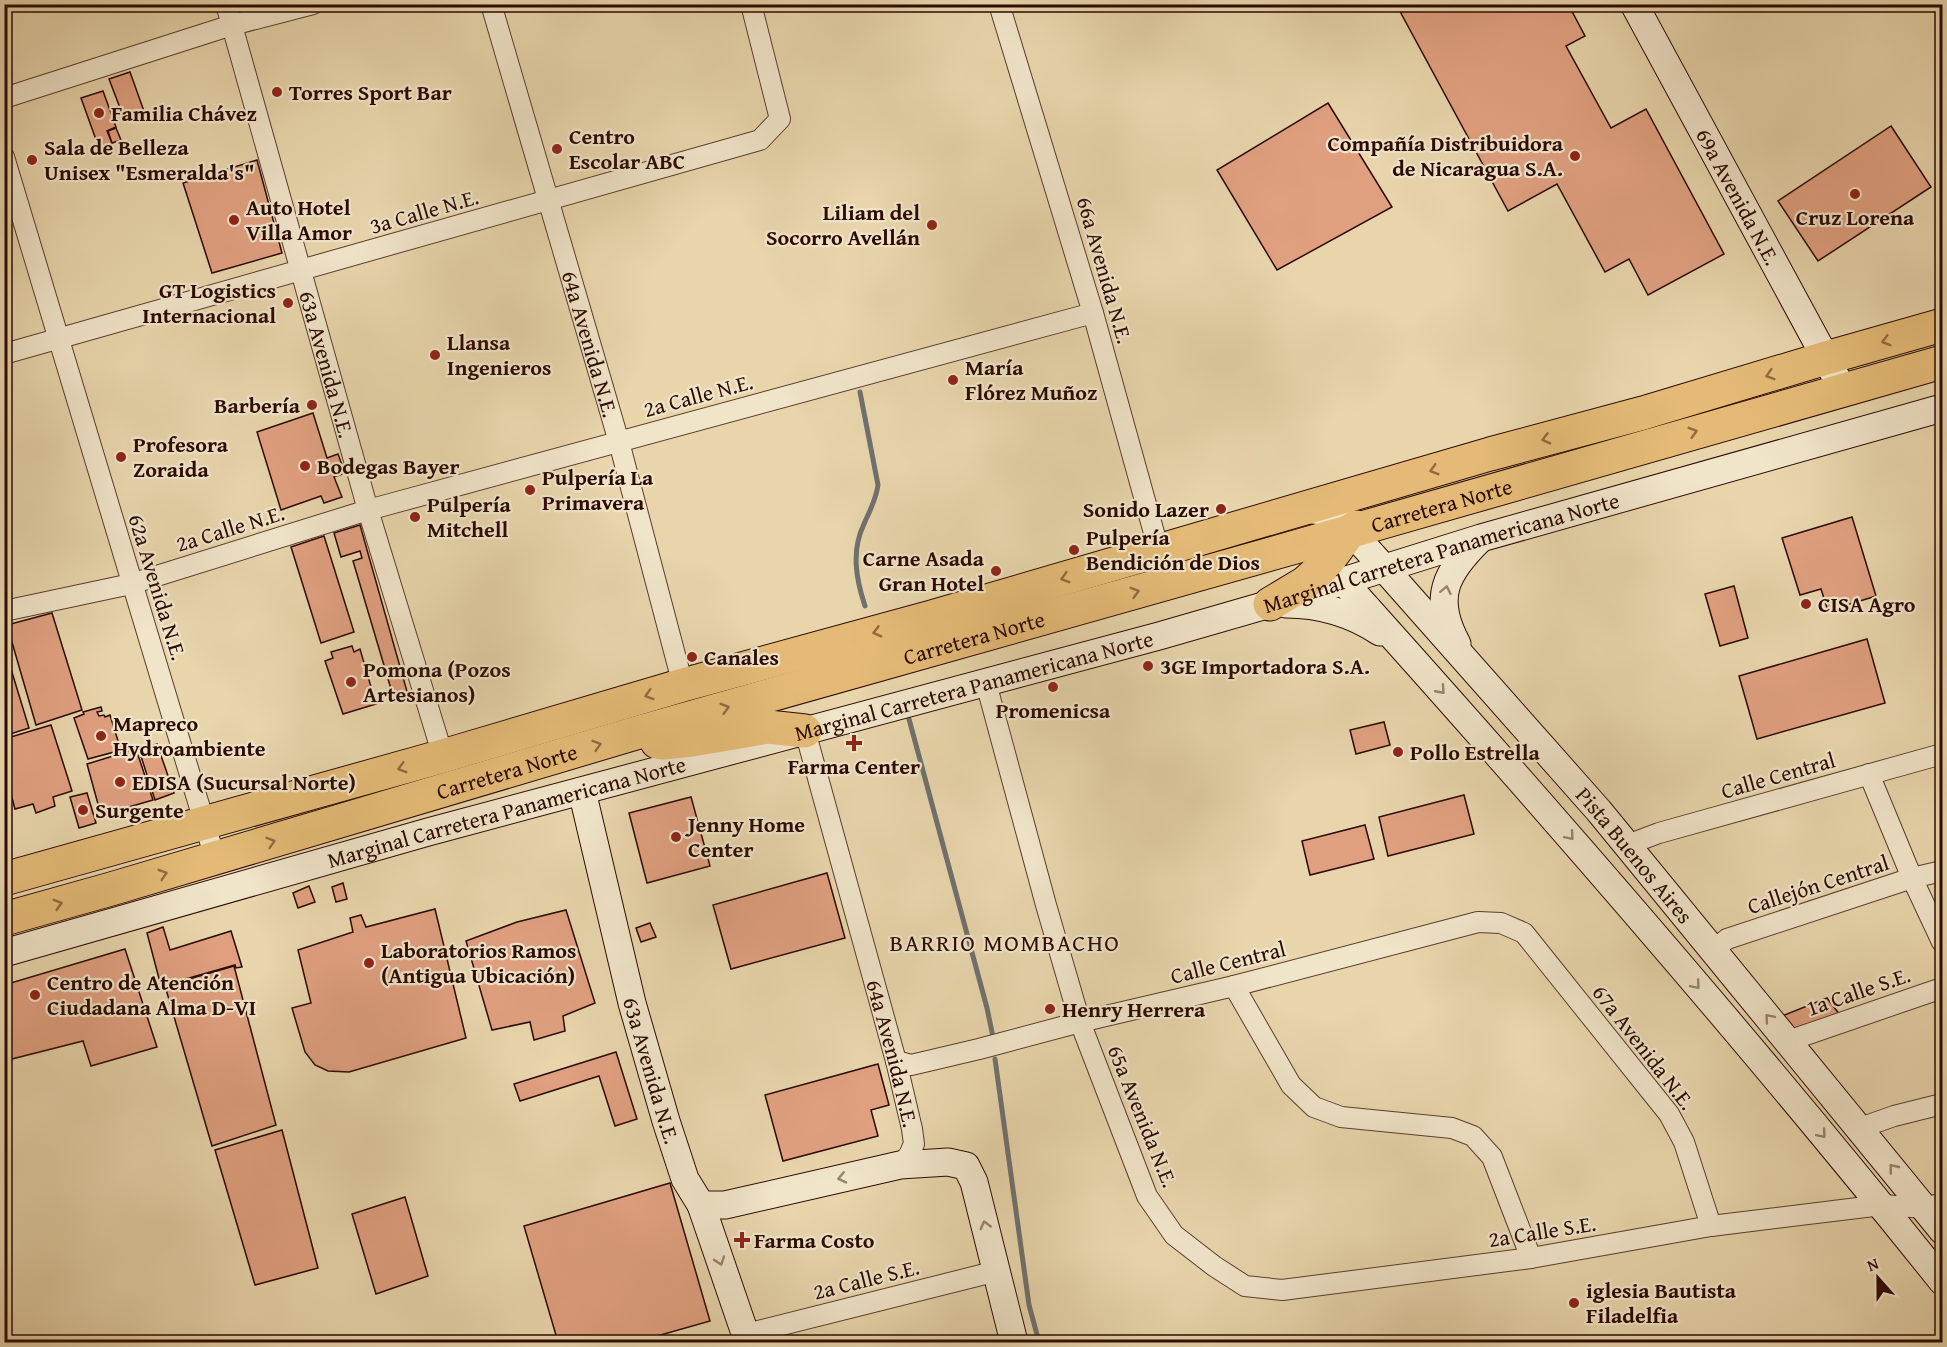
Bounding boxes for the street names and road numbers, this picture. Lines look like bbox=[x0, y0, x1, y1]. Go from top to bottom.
street label: 69a Avenida N.E. bbox=[1688, 122, 1788, 271]
street label: 3a Calle N.E. bbox=[366, 180, 482, 242]
street label: 66a Avenida N.E. bbox=[1069, 193, 1141, 347]
street label: 64a Avenida N.E. bbox=[554, 267, 627, 421]
street label: 63a Avenida N.E. bbox=[291, 287, 363, 441]
street label: 2a Calle N.E. bbox=[640, 365, 756, 425]
street label: Carretera Norte bbox=[1367, 470, 1516, 541]
street label: Marginal Carretera Panamericana Norte bbox=[1259, 484, 1623, 621]
street label: 2a Calle N.E. bbox=[172, 496, 288, 560]
street label: 62a Avenida N.E. bbox=[121, 510, 195, 664]
street label: Carretera Norte bbox=[900, 602, 1048, 673]
street label: Marginal Carretera Panamericana Norte bbox=[791, 622, 1157, 749]
street label: Carretera Norte bbox=[432, 735, 581, 807]
street label: Calle Central bbox=[1717, 743, 1839, 807]
street label: Marginal Carretera Panamericana Norte bbox=[323, 748, 689, 876]
street label: Pista Buenos Aires bbox=[1569, 780, 1701, 930]
street label: Callejón Central bbox=[1743, 846, 1893, 922]
street label: Calle Central bbox=[1167, 932, 1289, 992]
street label: 1a Calle S.E. bbox=[1802, 958, 1914, 1024]
street label: 64a Avenida N.E. bbox=[858, 976, 927, 1130]
street label: 67a Avenida N.E. bbox=[1585, 978, 1703, 1116]
street label: 63a Avenida N.E. bbox=[615, 994, 688, 1148]
street label: 65a Avenida N.E. bbox=[1100, 1040, 1186, 1192]
street label: 2a Calle S.E. bbox=[1486, 1207, 1598, 1255]
street label: 2a Calle S.E. bbox=[810, 1250, 922, 1308]

